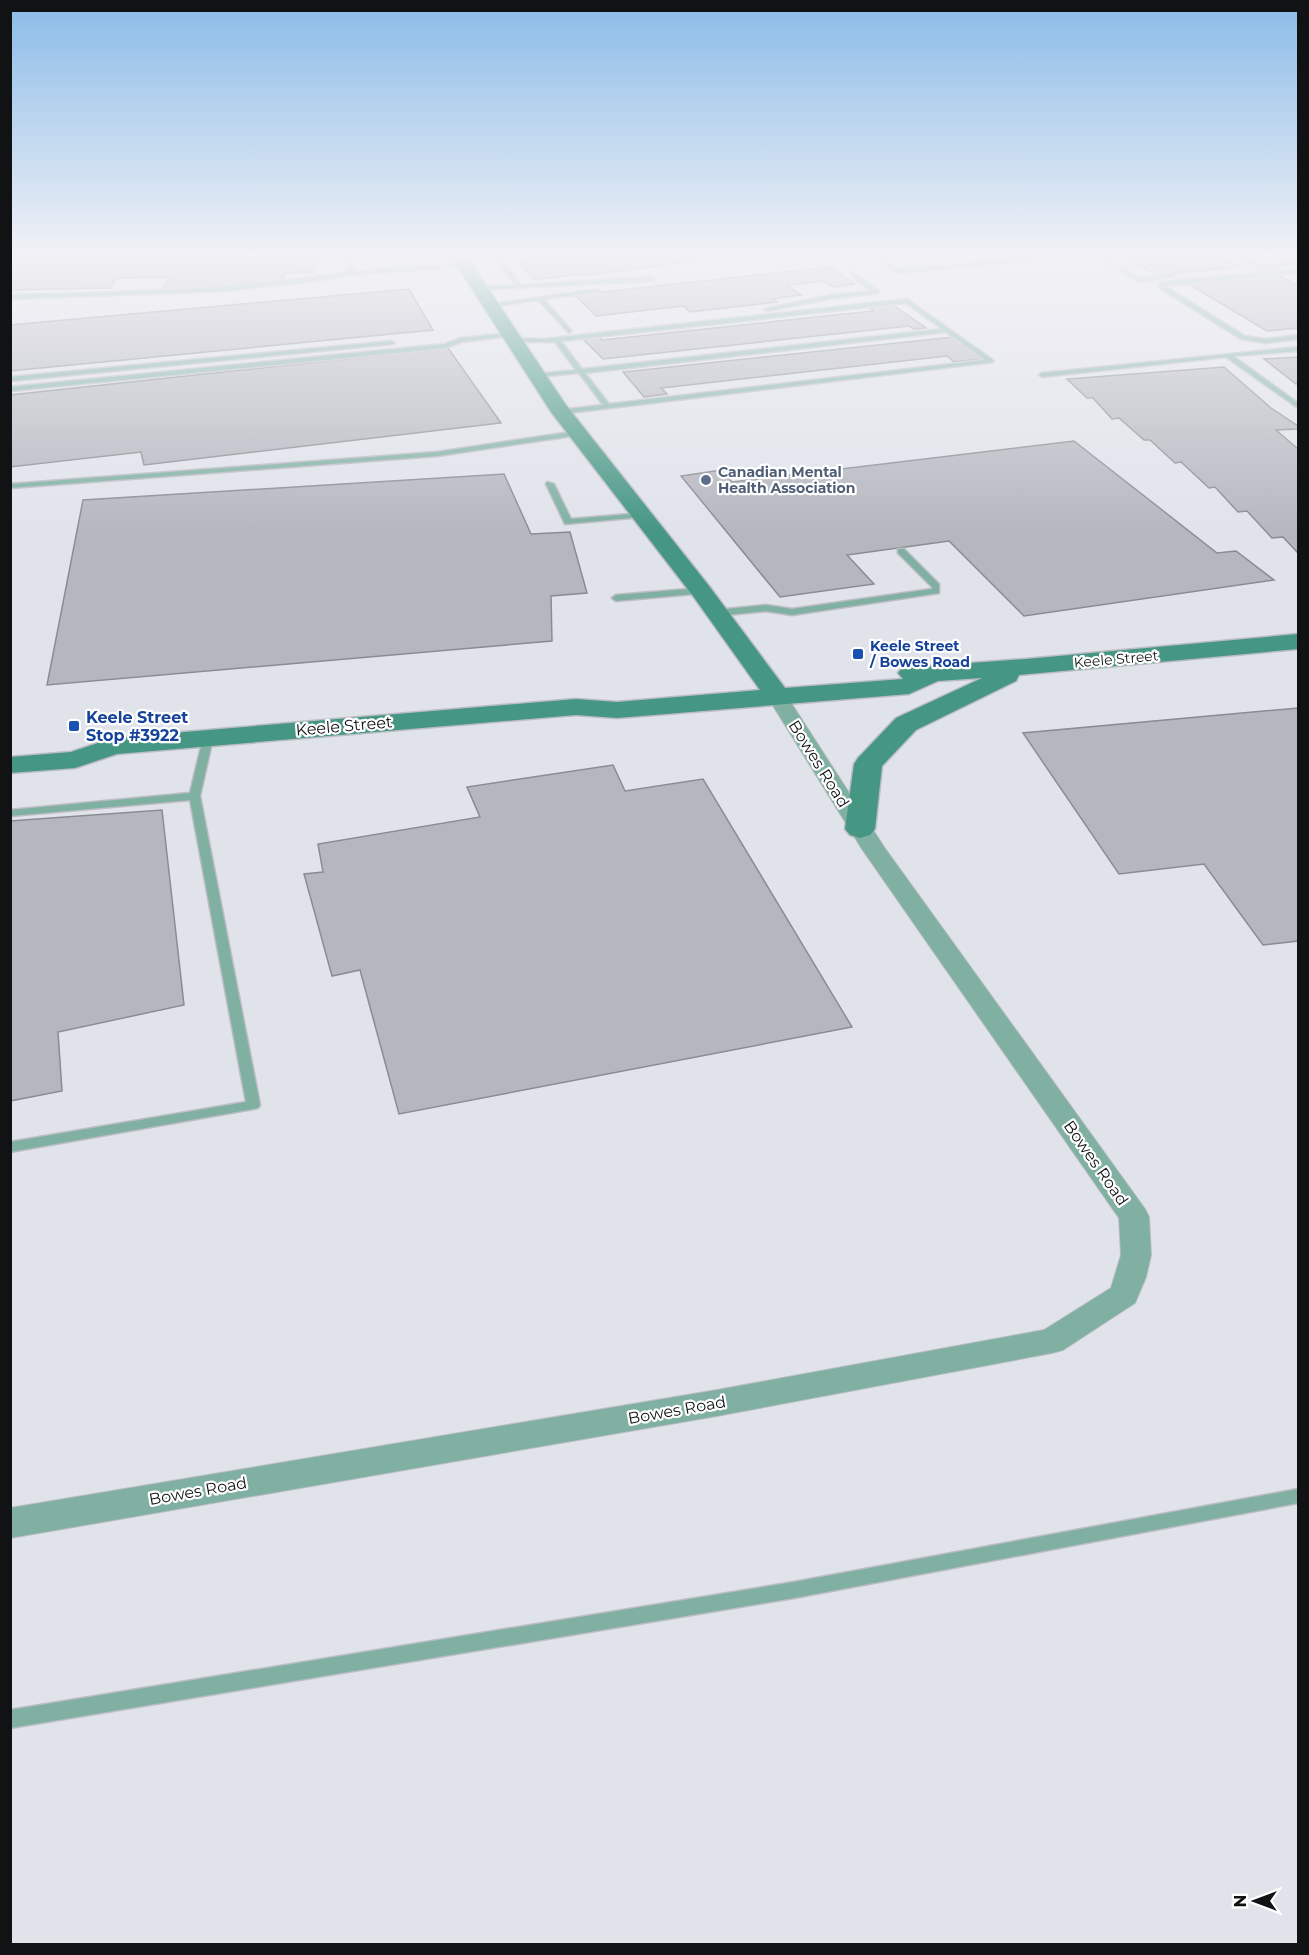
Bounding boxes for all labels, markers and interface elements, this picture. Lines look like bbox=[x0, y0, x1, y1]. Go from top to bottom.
place label: Canadian Mental Health Association bbox=[718, 463, 855, 497]
marker: Canadian Mental Health Association bbox=[699, 473, 713, 487]
place label: Keele Street / Bowes Road bbox=[869, 637, 970, 671]
street label: Keele Street bbox=[1073, 646, 1159, 672]
marker: Keele Street / Bowes Road bbox=[851, 647, 865, 661]
place label: Keele Street Stop #3922 bbox=[86, 708, 188, 745]
street label: Keele Street bbox=[295, 712, 394, 740]
street label: Bowes Road bbox=[785, 717, 853, 811]
marker: Keele Street Stop #3922 bbox=[67, 719, 81, 733]
street label: Bowes Road bbox=[1060, 1117, 1132, 1209]
street label: Bowes Road bbox=[627, 1392, 727, 1428]
street label: Bowes Road bbox=[148, 1473, 248, 1509]
north arrow bbox=[1225, 1871, 1285, 1931]
text: N bbox=[1231, 1895, 1250, 1907]

